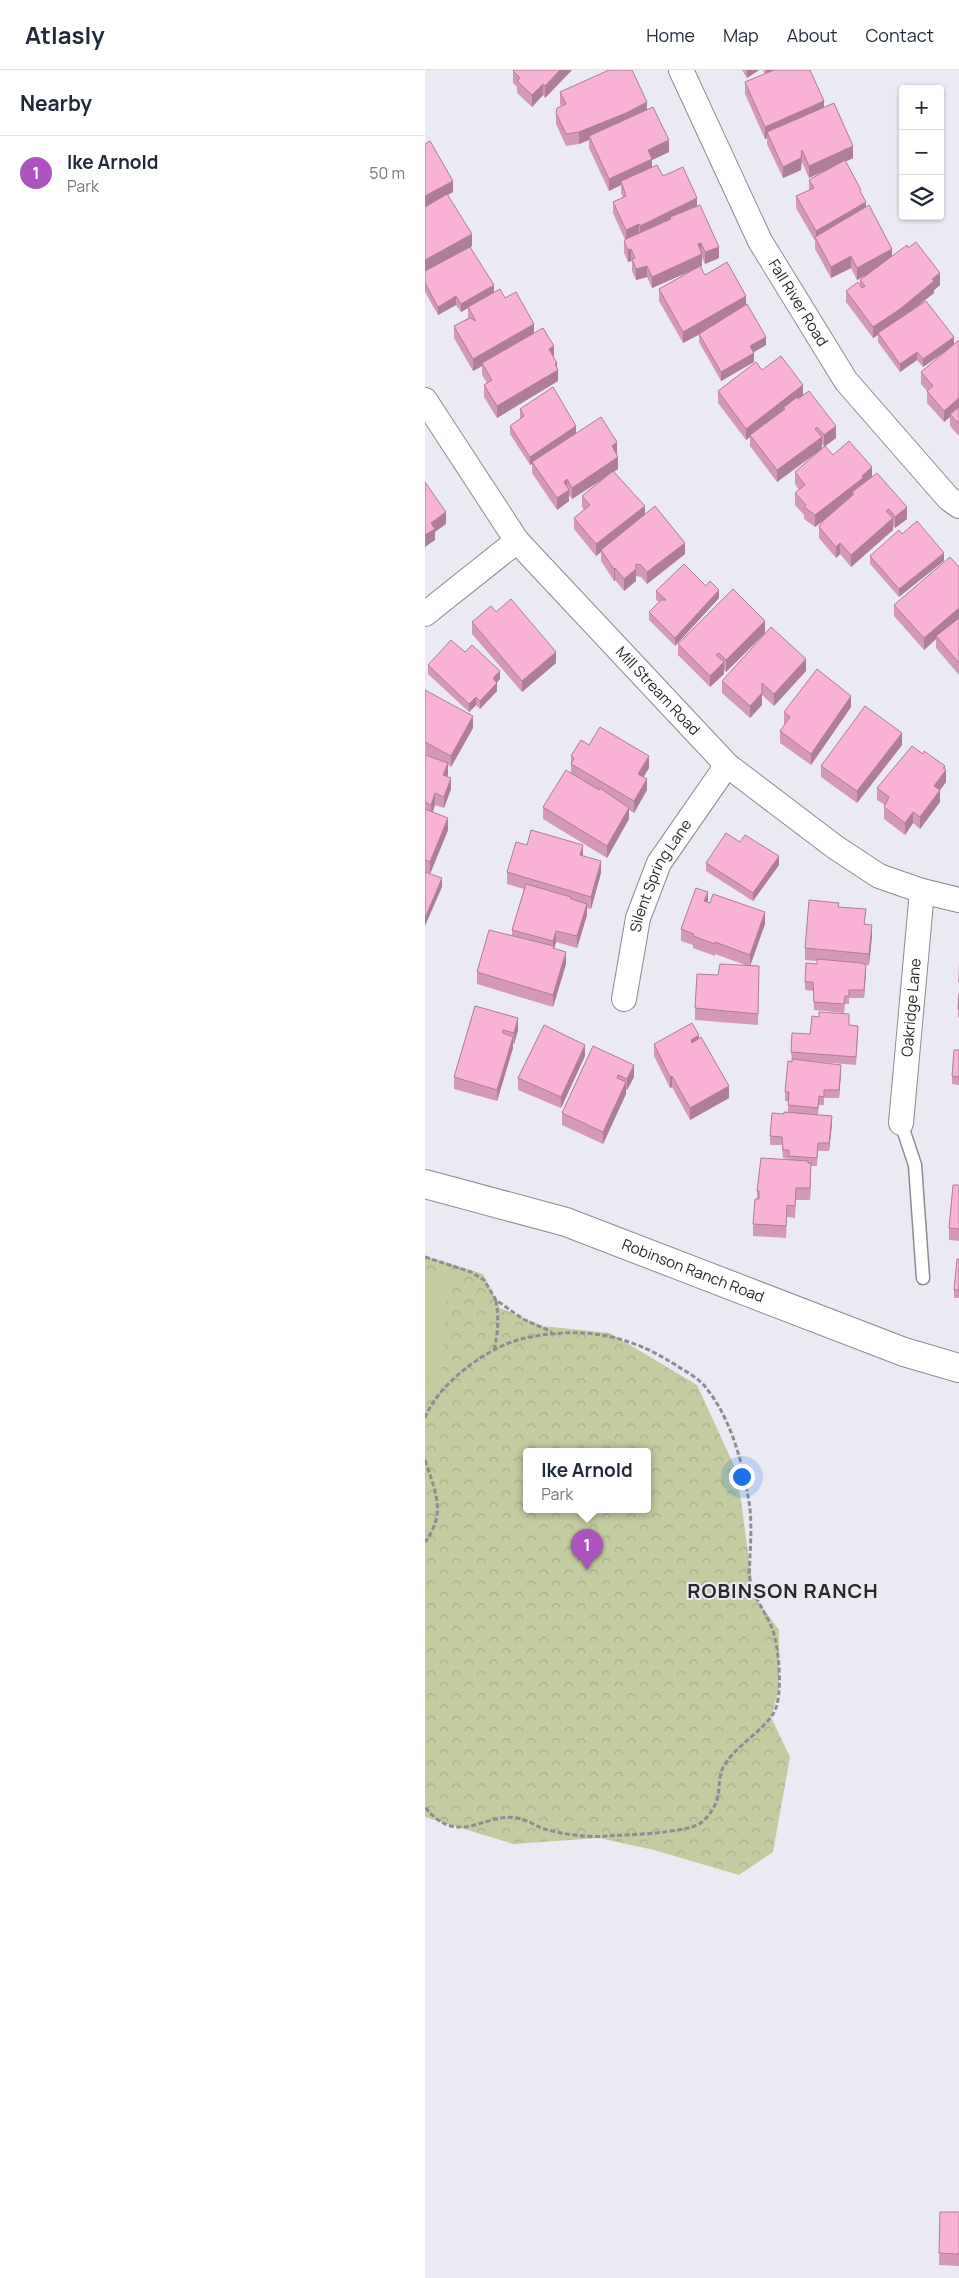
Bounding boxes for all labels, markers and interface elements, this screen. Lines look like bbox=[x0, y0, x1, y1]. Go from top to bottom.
text: Atlasly bbox=[25, 18, 105, 51]
text: Home bbox=[646, 23, 695, 47]
text: Map bbox=[723, 23, 759, 47]
text: About bbox=[787, 23, 837, 47]
text: Contact bbox=[865, 23, 934, 47]
map controls bbox=[899, 85, 944, 220]
button: + bbox=[899, 85, 944, 130]
text: Nearby bbox=[20, 89, 92, 117]
button: − bbox=[899, 130, 944, 175]
text: Ike Arnold bbox=[67, 149, 158, 175]
text: 1 bbox=[32, 162, 40, 184]
text: 50 m bbox=[369, 162, 405, 184]
text: Park bbox=[67, 175, 99, 197]
button: layers bbox=[899, 175, 944, 220]
street label: Fall River Road bbox=[764, 255, 833, 350]
street label: Mill Stream Road bbox=[611, 642, 705, 740]
street label: Silent Spring Lane bbox=[625, 815, 696, 934]
street label: Oakridge Lane bbox=[896, 957, 926, 1058]
street label: Robinson Ranch Road bbox=[619, 1233, 767, 1307]
popup bbox=[523, 1448, 651, 1513]
text: Ike Arnold bbox=[541, 1457, 633, 1483]
your location bbox=[729, 1464, 755, 1490]
text: Park bbox=[541, 1483, 573, 1505]
pin: 1 bbox=[571, 1529, 603, 1570]
district label: ROBINSON RANCH bbox=[687, 1577, 879, 1604]

